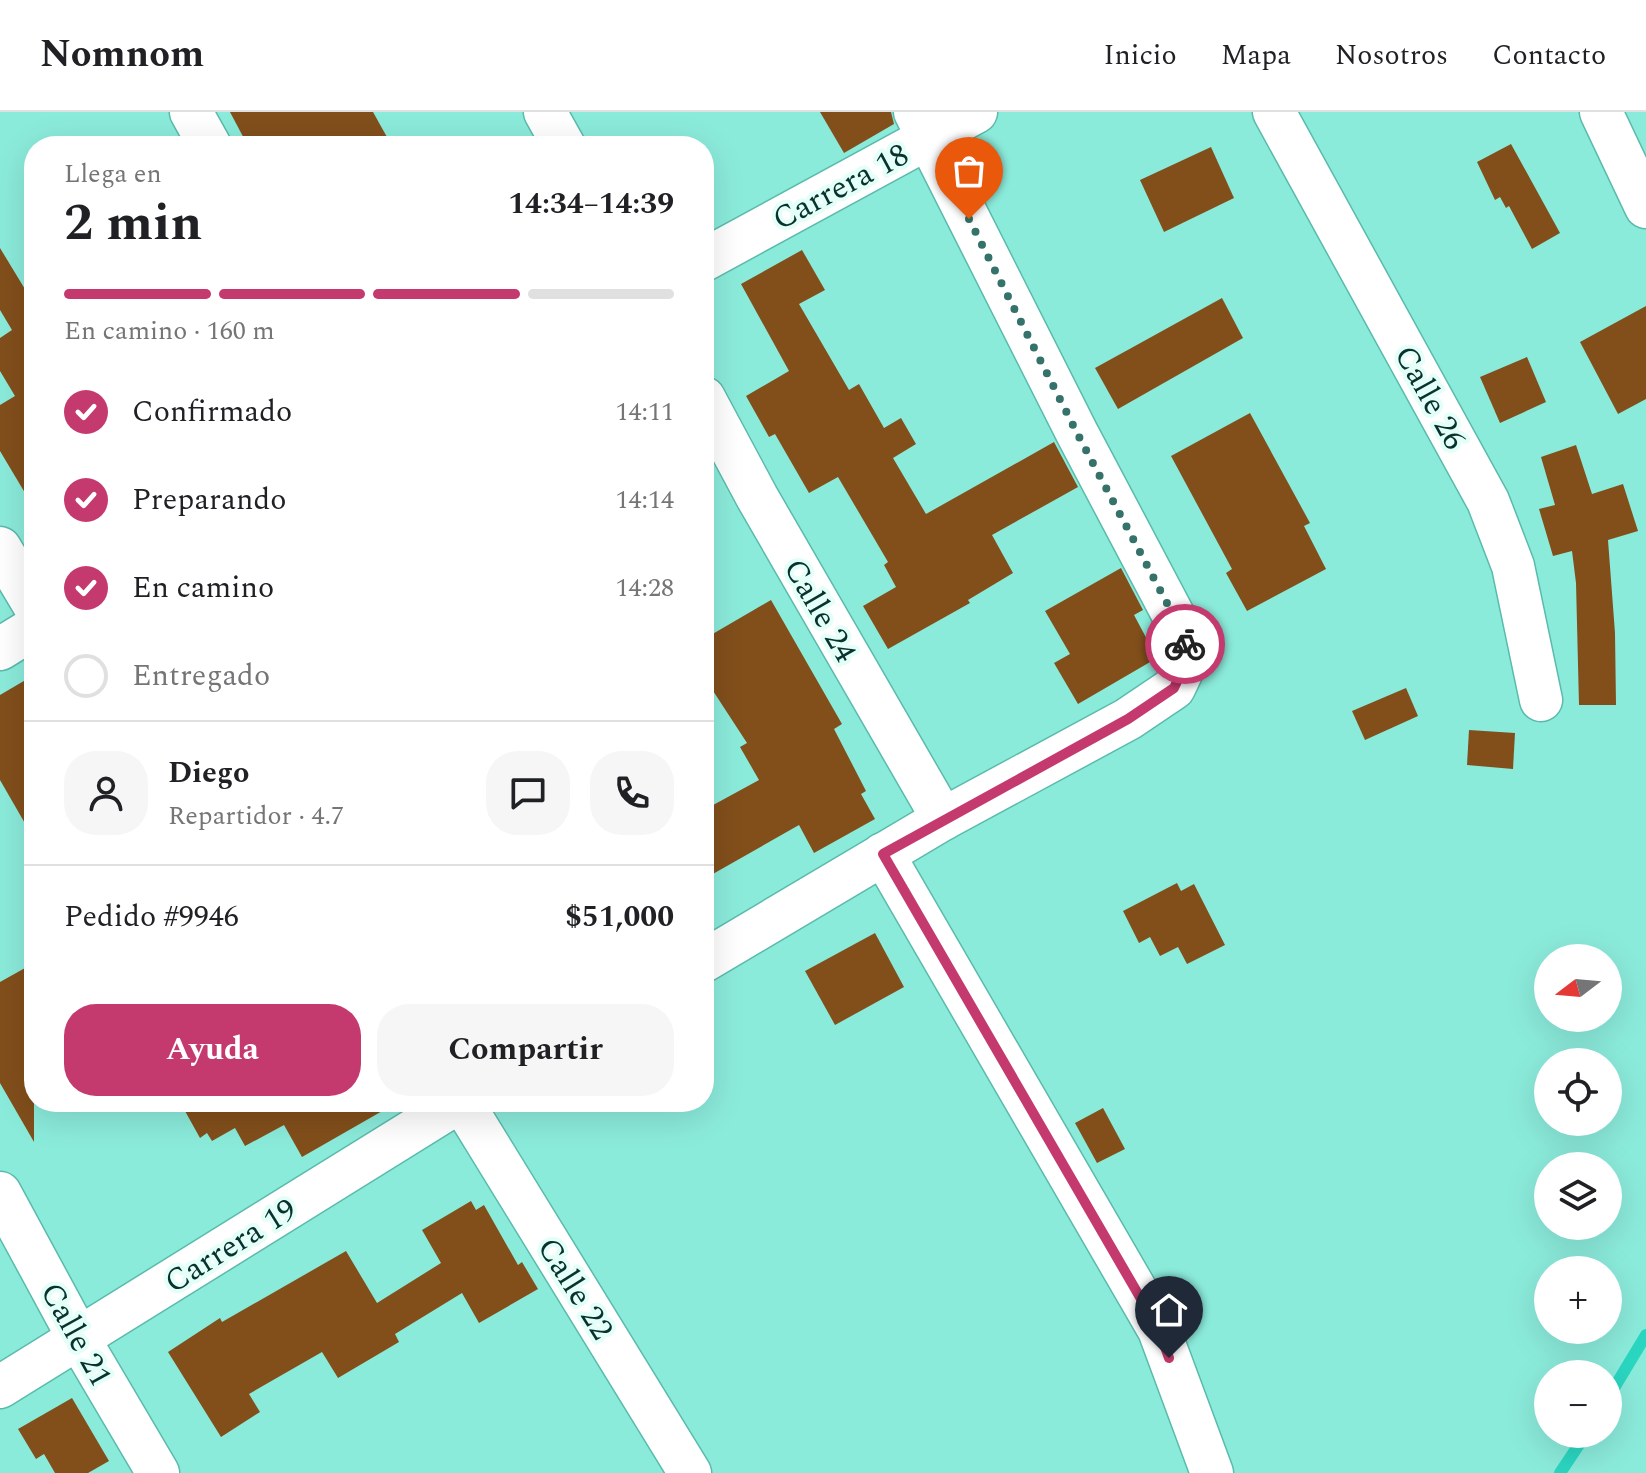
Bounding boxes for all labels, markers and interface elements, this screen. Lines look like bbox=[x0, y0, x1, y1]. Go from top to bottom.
text: Nomnom bbox=[40, 26, 204, 84]
text: Inicio bbox=[1104, 34, 1177, 77]
text: Mapa bbox=[1221, 34, 1291, 77]
text: Nosotros bbox=[1335, 34, 1448, 77]
text: Contacto bbox=[1492, 34, 1606, 77]
street label: Carrera 18 bbox=[764, 131, 918, 244]
pin bbox=[935, 137, 1003, 219]
icon: bag bbox=[947, 149, 991, 193]
text: Llega en bbox=[64, 154, 162, 194]
text: 14:34–14:39 bbox=[508, 181, 674, 227]
text: 2 min bbox=[64, 184, 202, 263]
text: En camino · 160 m bbox=[64, 311, 275, 351]
street label: Calle 26 bbox=[1381, 336, 1479, 459]
text: Confirmado bbox=[132, 389, 292, 435]
icon: check bbox=[64, 390, 108, 434]
text: 14:11 bbox=[615, 392, 674, 432]
text: Preparando bbox=[132, 477, 286, 523]
icon: check bbox=[64, 478, 108, 522]
text: 14:14 bbox=[615, 480, 674, 520]
street label: Calle 24 bbox=[770, 550, 869, 672]
text: En camino bbox=[132, 565, 274, 611]
icon: check bbox=[64, 566, 108, 610]
text: 14:28 bbox=[615, 568, 674, 608]
courier bbox=[1145, 604, 1225, 684]
icon: bike bbox=[1163, 622, 1207, 666]
text: Entregado bbox=[132, 653, 270, 699]
text: Diego bbox=[168, 750, 249, 796]
button: person bbox=[64, 751, 148, 835]
button: chat bbox=[486, 751, 570, 835]
button: phone bbox=[590, 751, 674, 835]
text: Repartidor · 4.7 bbox=[168, 796, 344, 836]
text: Pedido #9946 bbox=[64, 894, 239, 940]
text: $51,000 bbox=[565, 894, 674, 940]
north arrow bbox=[1534, 944, 1622, 1032]
map controls bbox=[1534, 944, 1622, 1448]
button: Ayuda bbox=[64, 1004, 361, 1096]
button: Compartir bbox=[377, 1004, 674, 1096]
button: locate bbox=[1534, 1048, 1622, 1136]
button: layers bbox=[1534, 1152, 1622, 1240]
street label: Carrera 19 bbox=[155, 1186, 307, 1306]
street label: Calle 22 bbox=[524, 1228, 625, 1350]
button: + bbox=[1534, 1256, 1622, 1344]
street label: Calle 21 bbox=[27, 1273, 125, 1396]
pin bbox=[1135, 1276, 1203, 1358]
icon: home bbox=[1147, 1288, 1191, 1332]
button: − bbox=[1534, 1360, 1622, 1448]

